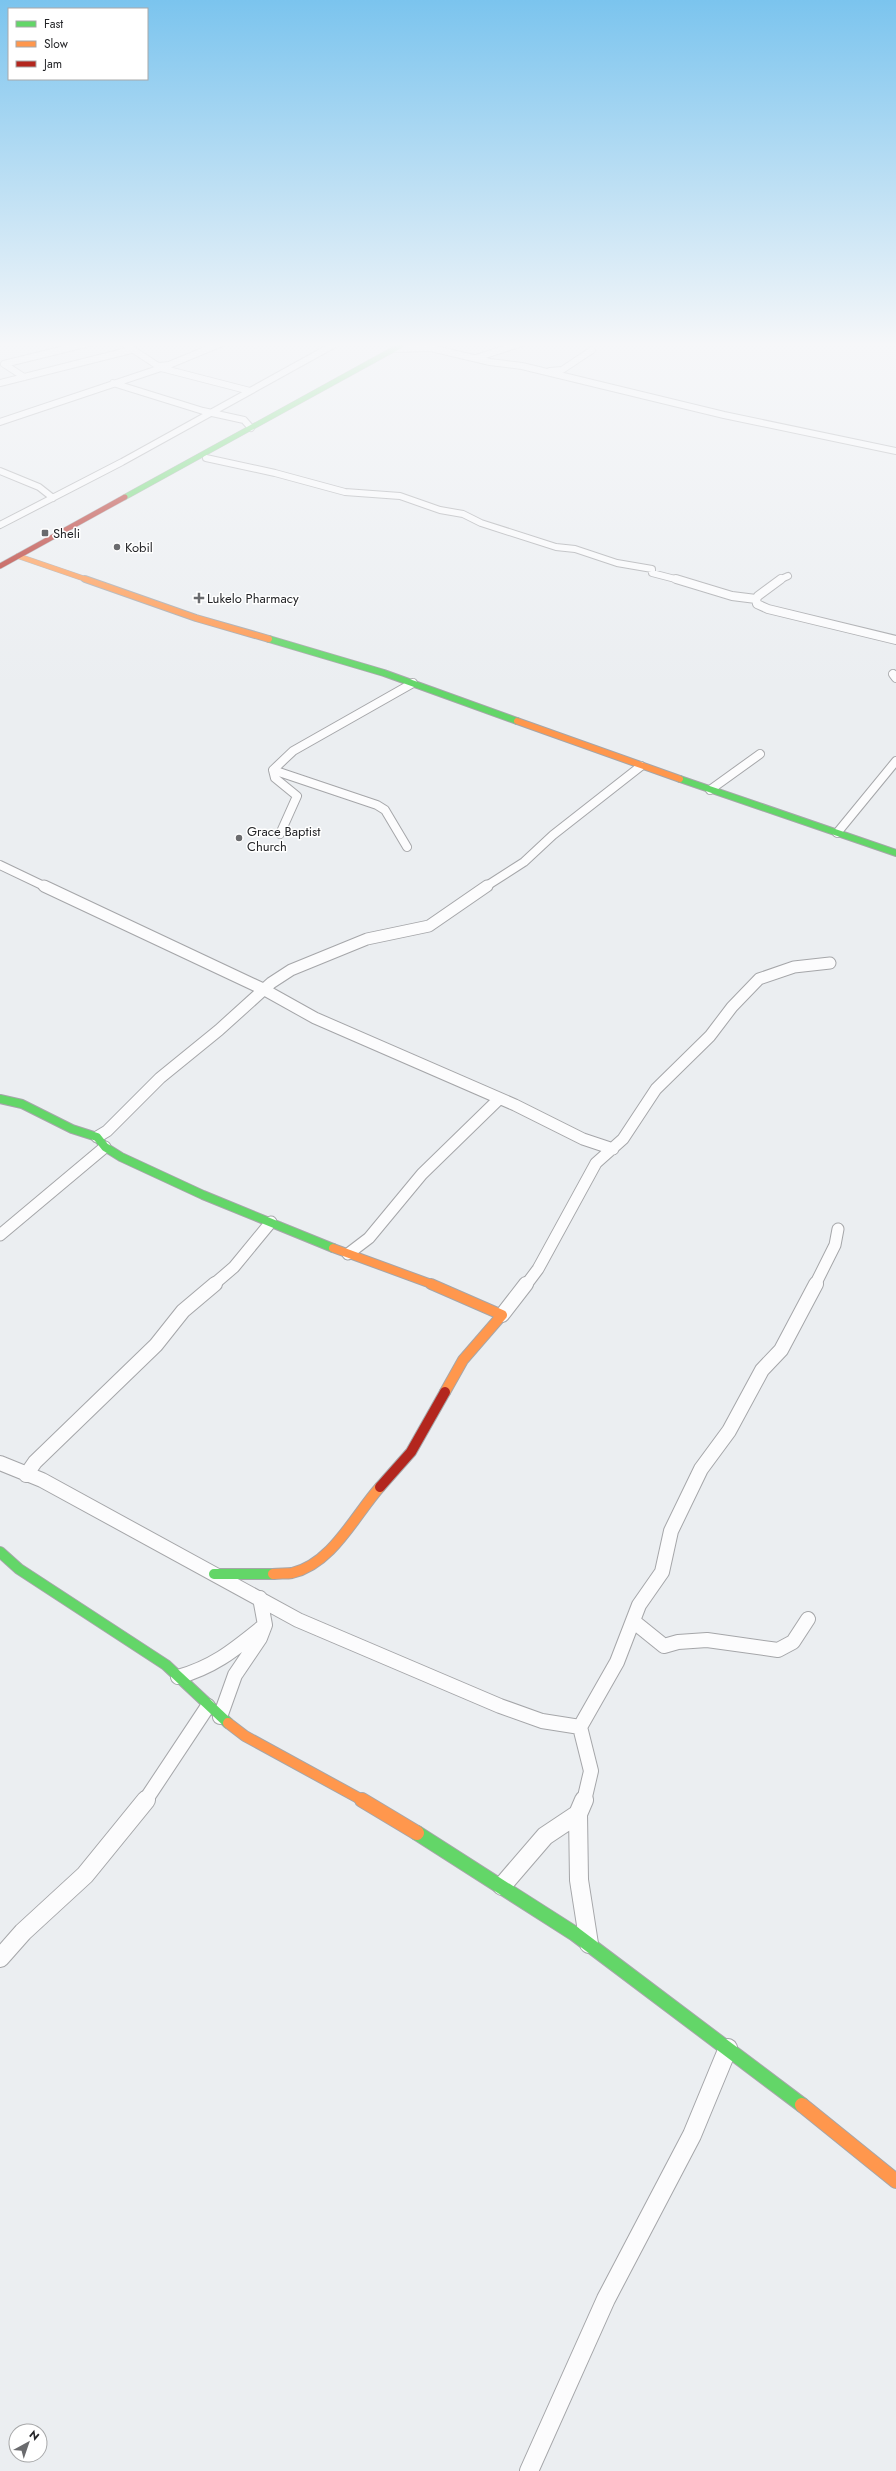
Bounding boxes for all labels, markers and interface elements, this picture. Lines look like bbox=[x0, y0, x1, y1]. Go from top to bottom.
legend bbox=[8, 8, 148, 80]
text: Fast bbox=[44, 15, 63, 33]
text: Slow bbox=[44, 35, 69, 53]
text: Jam bbox=[42, 55, 62, 73]
place label: Sheli bbox=[53, 524, 80, 543]
marker: Sheli bbox=[40, 528, 50, 538]
place label: Kobil bbox=[125, 538, 153, 557]
marker: Kobil bbox=[112, 542, 122, 552]
place label: Lukelo Pharmacy bbox=[207, 589, 299, 608]
marker: Lukelo Pharmacy bbox=[194, 593, 204, 603]
place label: Grace Baptist Church bbox=[247, 822, 321, 856]
marker: Grace Baptist Church bbox=[234, 833, 244, 843]
north arrow bbox=[8, 2423, 48, 2463]
text: N bbox=[26, 2426, 43, 2444]

